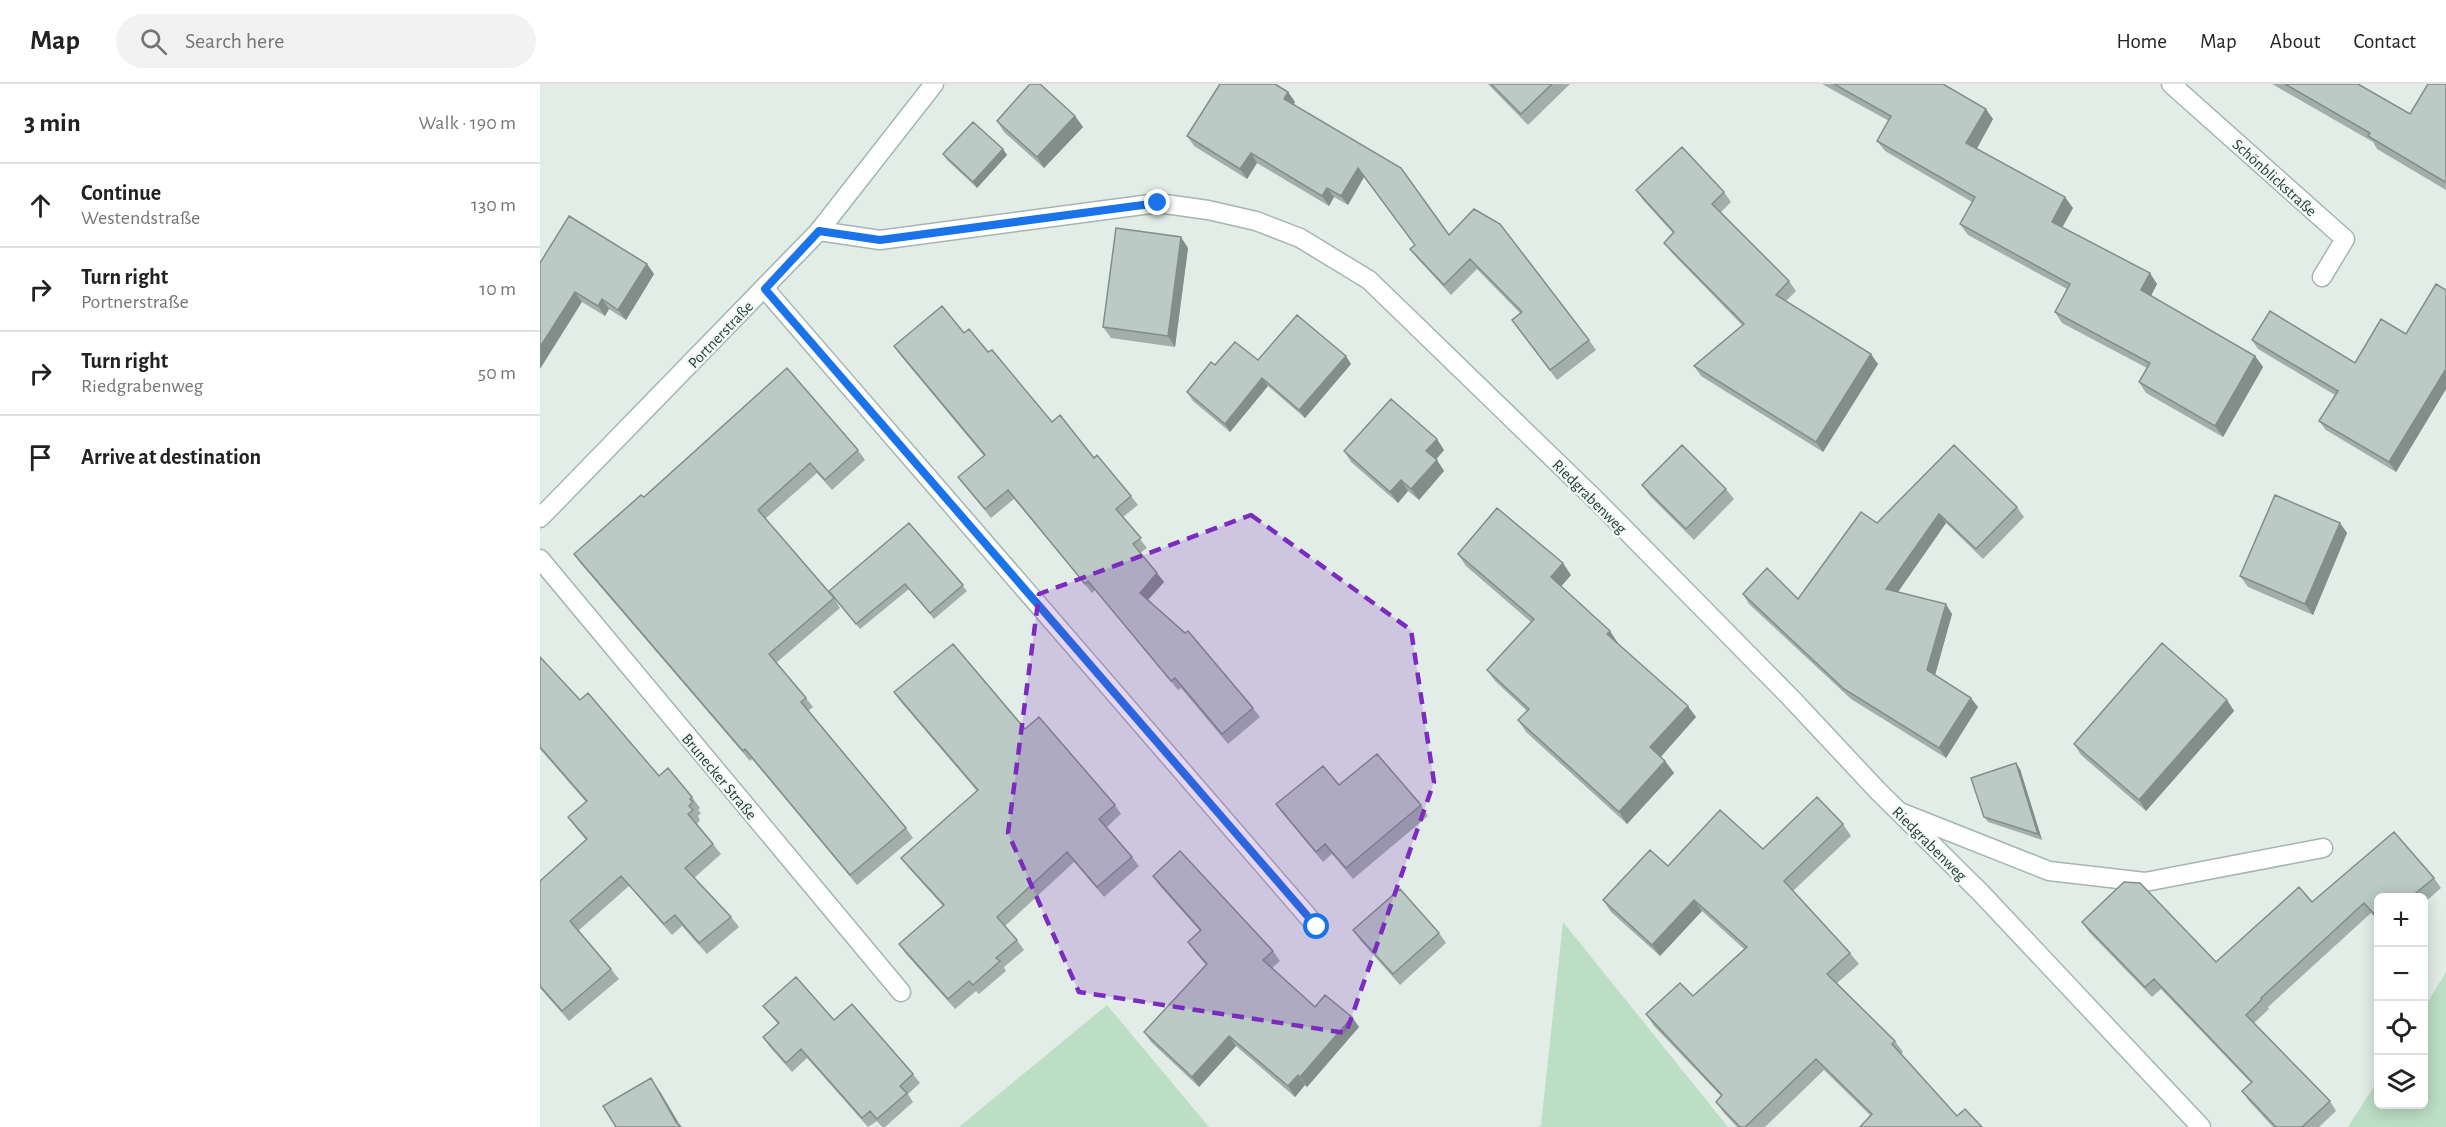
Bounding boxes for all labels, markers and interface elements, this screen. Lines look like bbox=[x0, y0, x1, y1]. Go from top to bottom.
search box bbox=[116, 14, 536, 68]
icon: search bbox=[137, 25, 170, 58]
text: Map bbox=[30, 27, 80, 55]
text: Search here bbox=[185, 30, 284, 52]
text: Home bbox=[2116, 31, 2167, 52]
text: Map bbox=[2200, 31, 2237, 52]
text: About bbox=[2270, 31, 2320, 52]
text: Contact bbox=[2353, 31, 2416, 52]
text: 3 min bbox=[24, 110, 81, 136]
text: Walk · 190 m bbox=[419, 113, 516, 133]
street label: Schönblickstraße bbox=[2229, 136, 2319, 219]
text: Continue bbox=[81, 182, 161, 204]
icon: ahead bbox=[24, 189, 57, 222]
route end bbox=[1144, 189, 1170, 215]
text: 130 m bbox=[471, 195, 516, 215]
text: Westendstraße bbox=[81, 208, 200, 228]
text: Turn right bbox=[81, 266, 168, 288]
icon: right bbox=[24, 273, 57, 306]
text: 10 m bbox=[479, 279, 516, 299]
text: Portnerstraße bbox=[81, 292, 189, 312]
street label: Portnerstraße bbox=[685, 298, 756, 371]
text: Turn right bbox=[81, 350, 168, 372]
icon: right bbox=[24, 357, 57, 390]
text: 50 m bbox=[478, 363, 516, 383]
text: Riedgrabenweg bbox=[81, 376, 203, 396]
icon: arrive bbox=[24, 441, 57, 474]
text: Arrive at destination bbox=[81, 446, 261, 468]
street label: Riedgrabenweg bbox=[1549, 456, 1630, 537]
street label: Brunecker Straße bbox=[679, 731, 760, 823]
street label: Riedgrabenweg bbox=[1889, 803, 1970, 884]
map controls bbox=[2374, 893, 2428, 1109]
button: + bbox=[2374, 893, 2428, 947]
route start bbox=[1303, 913, 1329, 939]
button: − bbox=[2374, 947, 2428, 1001]
button: locate bbox=[2374, 1001, 2428, 1055]
button: layers bbox=[2374, 1055, 2428, 1109]

